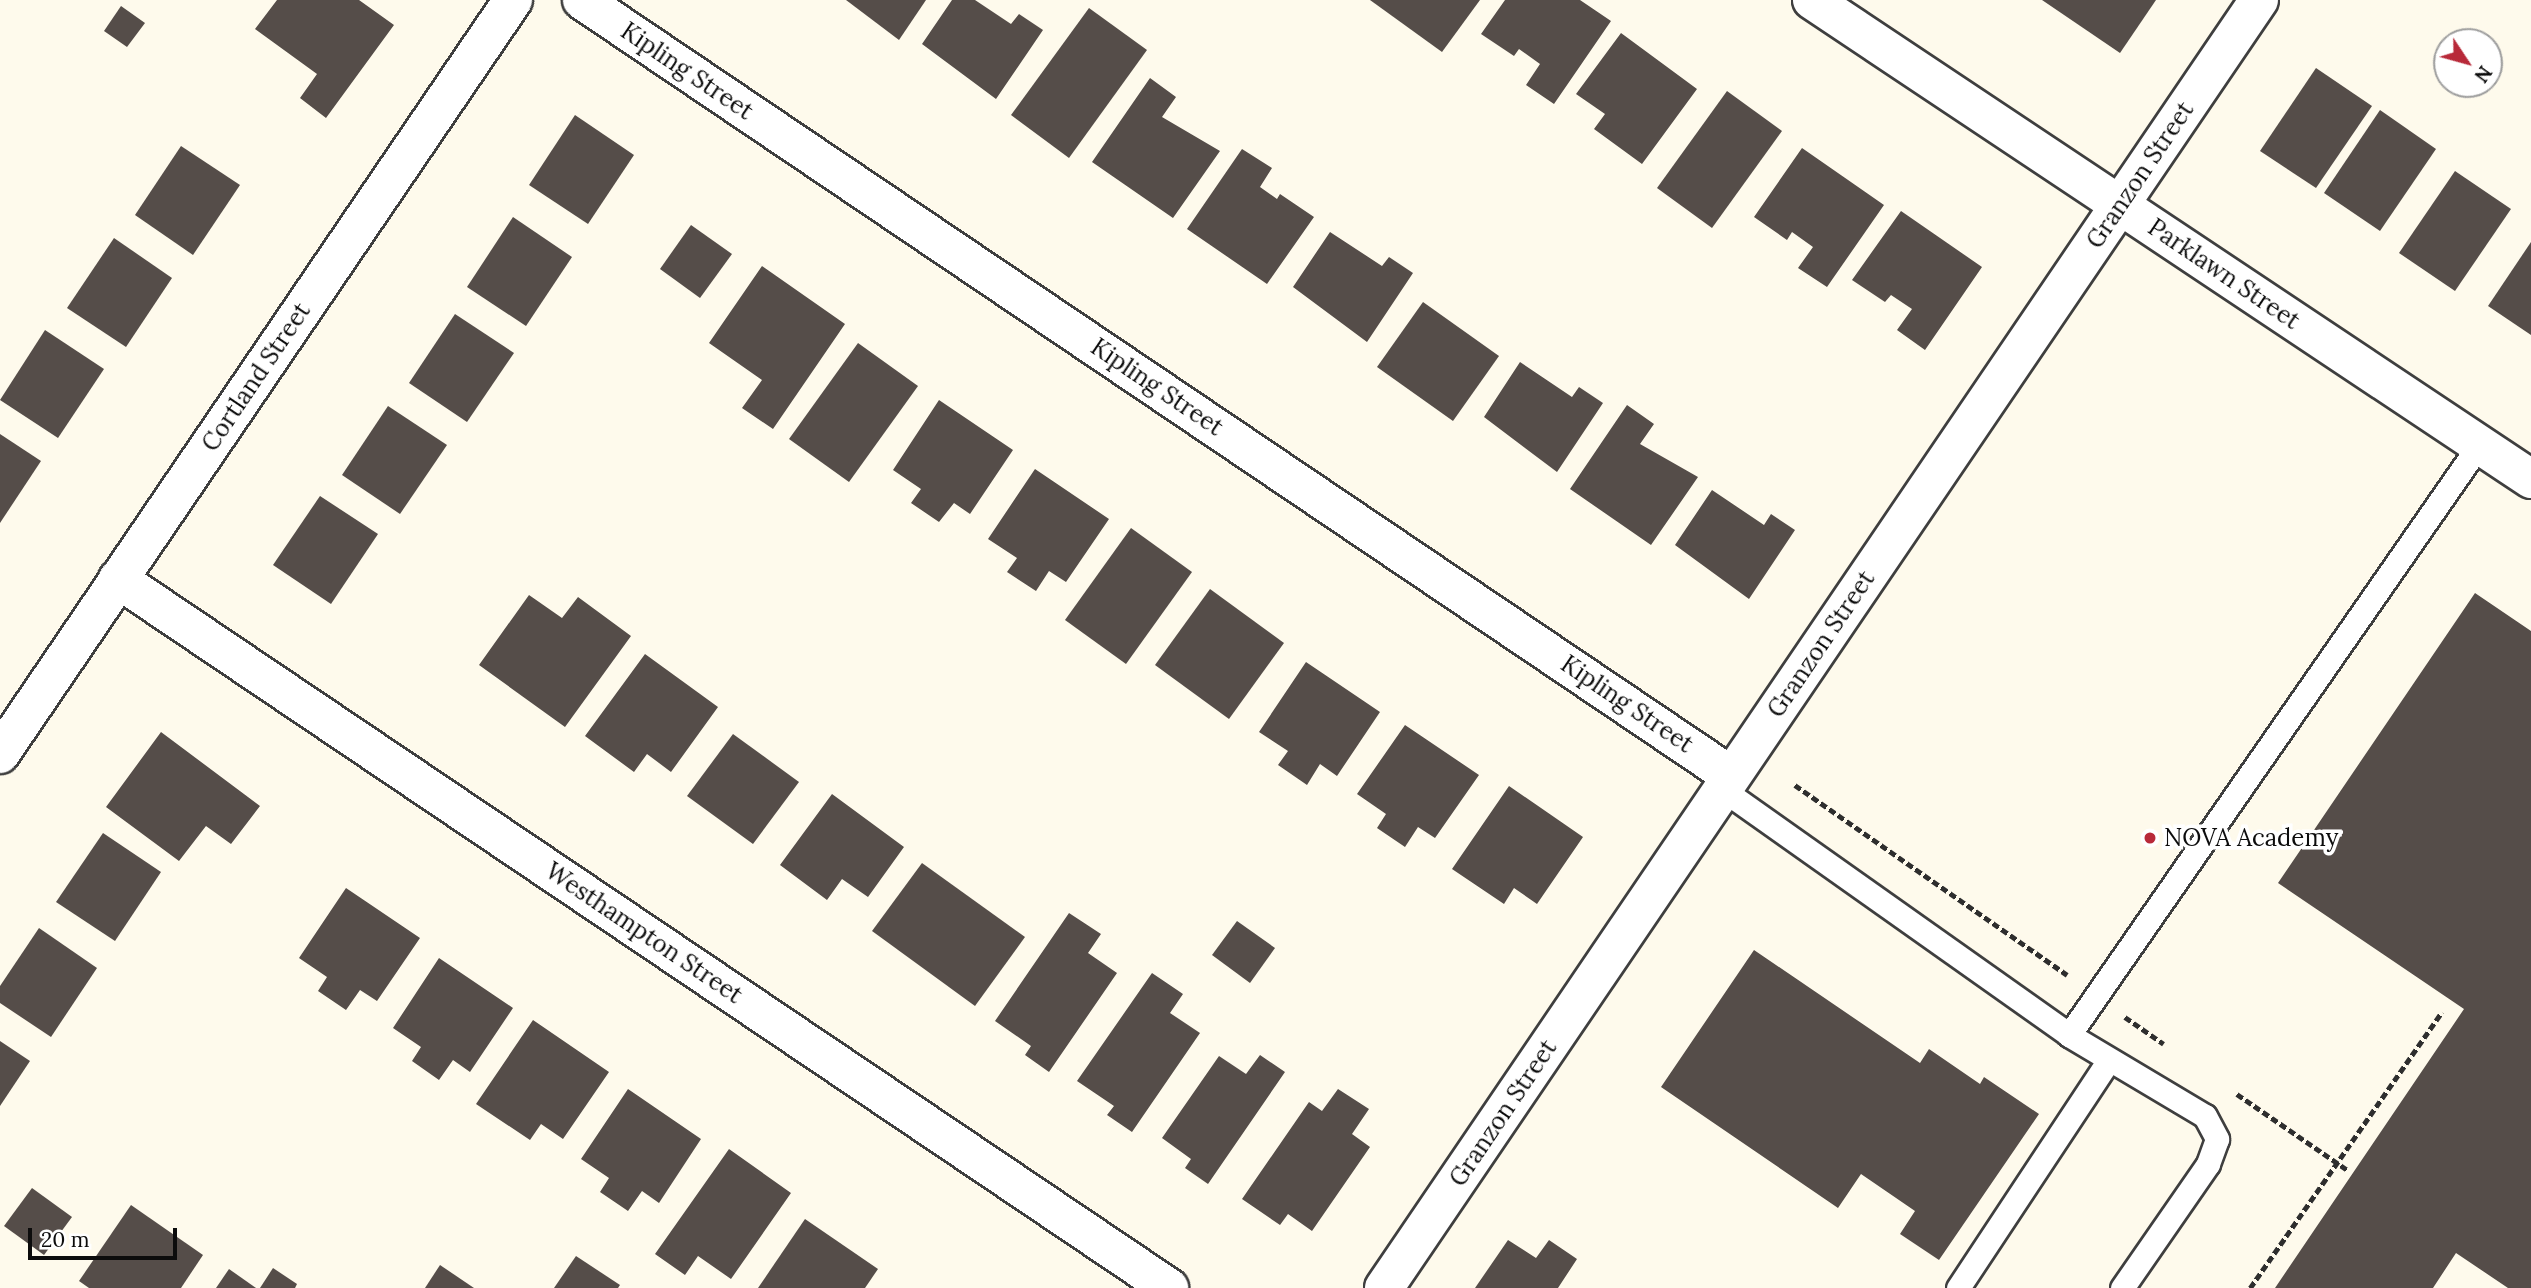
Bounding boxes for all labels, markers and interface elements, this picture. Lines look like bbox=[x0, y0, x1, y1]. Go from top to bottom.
street label: Kipling Street bbox=[616, 16, 758, 126]
north arrow bbox=[2433, 28, 2503, 98]
text: N bbox=[2469, 61, 2497, 87]
street label: Granzon Street bbox=[2080, 96, 2200, 254]
street label: Parklawn Street bbox=[2143, 213, 2305, 335]
street label: Cortland Street bbox=[196, 297, 316, 457]
street label: Kipling Street bbox=[1086, 332, 1228, 442]
street label: Granzon Street bbox=[1761, 565, 1881, 723]
street label: Kipling Street bbox=[1556, 649, 1698, 759]
place label: NOVA Academy bbox=[2164, 824, 2338, 852]
marker: NOVA Academy bbox=[2142, 830, 2158, 846]
street label: Westhampton Street bbox=[540, 856, 748, 1010]
street label: Granzon Street bbox=[1443, 1034, 1563, 1192]
scale bar bbox=[32, 1214, 180, 1258]
text: 20 m bbox=[41, 1226, 90, 1253]

